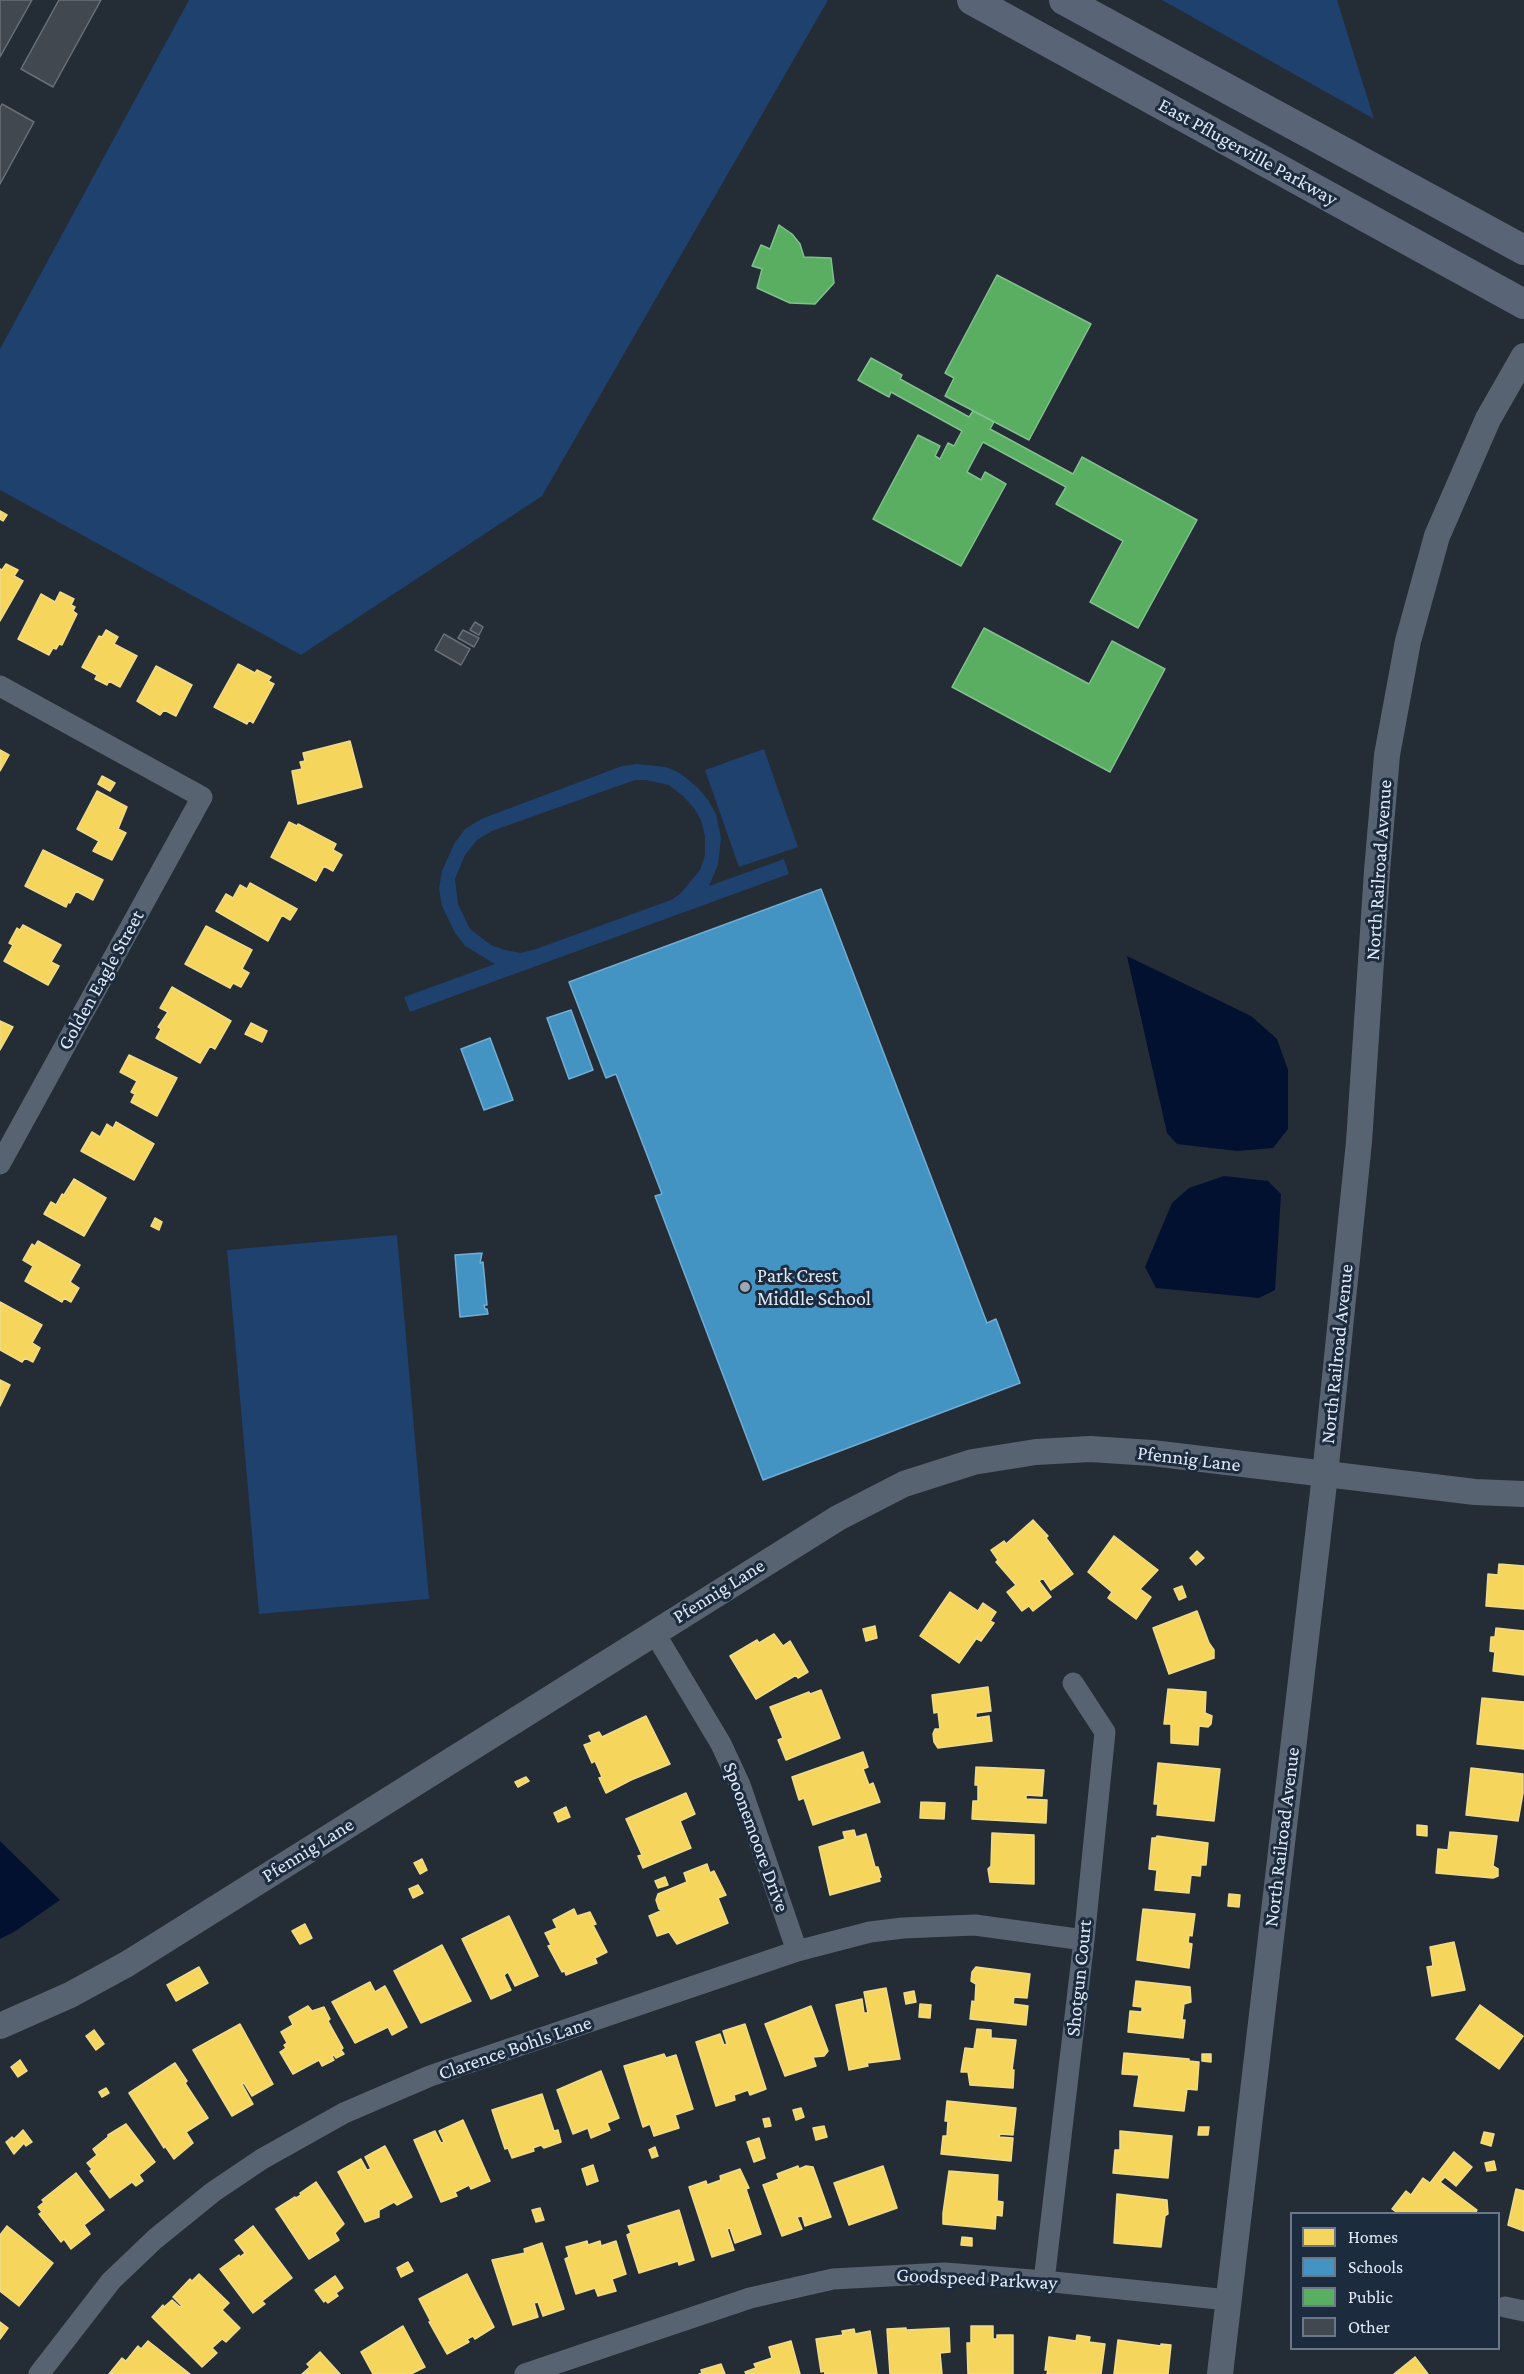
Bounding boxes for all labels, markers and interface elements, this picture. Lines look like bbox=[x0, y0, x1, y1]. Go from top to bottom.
street label: East Pflugerville Parkway bbox=[1154, 93, 1342, 211]
street label: North Railroad Avenue bbox=[1361, 779, 1397, 961]
street label: Golden Eagle Street bbox=[53, 906, 149, 1054]
street label: North Railroad Avenue bbox=[1316, 1263, 1358, 1445]
place label: Park Crest Middle School bbox=[757, 1264, 871, 1311]
marker: Park Crest Middle School bbox=[738, 1280, 752, 1294]
street label: Pfennig Lane bbox=[1136, 1441, 1242, 1477]
street label: Pfennig Lane bbox=[669, 1553, 769, 1629]
street label: North Railroad Avenue bbox=[1259, 1746, 1305, 1928]
street label: Spoonemoore Drive bbox=[718, 1759, 794, 1915]
street label: Pfennig Lane bbox=[258, 1812, 358, 1888]
street label: Shotgun Court bbox=[1061, 1918, 1097, 2038]
street label: Clarence Bohls Lane bbox=[435, 2011, 595, 2085]
legend bbox=[1290, 2212, 1500, 2350]
text: Homes bbox=[1348, 2227, 1398, 2247]
text: Schools bbox=[1348, 2257, 1403, 2277]
street label: Goodspeed Parkway bbox=[896, 2263, 1058, 2295]
text: Public bbox=[1348, 2287, 1393, 2307]
text: Other bbox=[1348, 2317, 1390, 2337]

